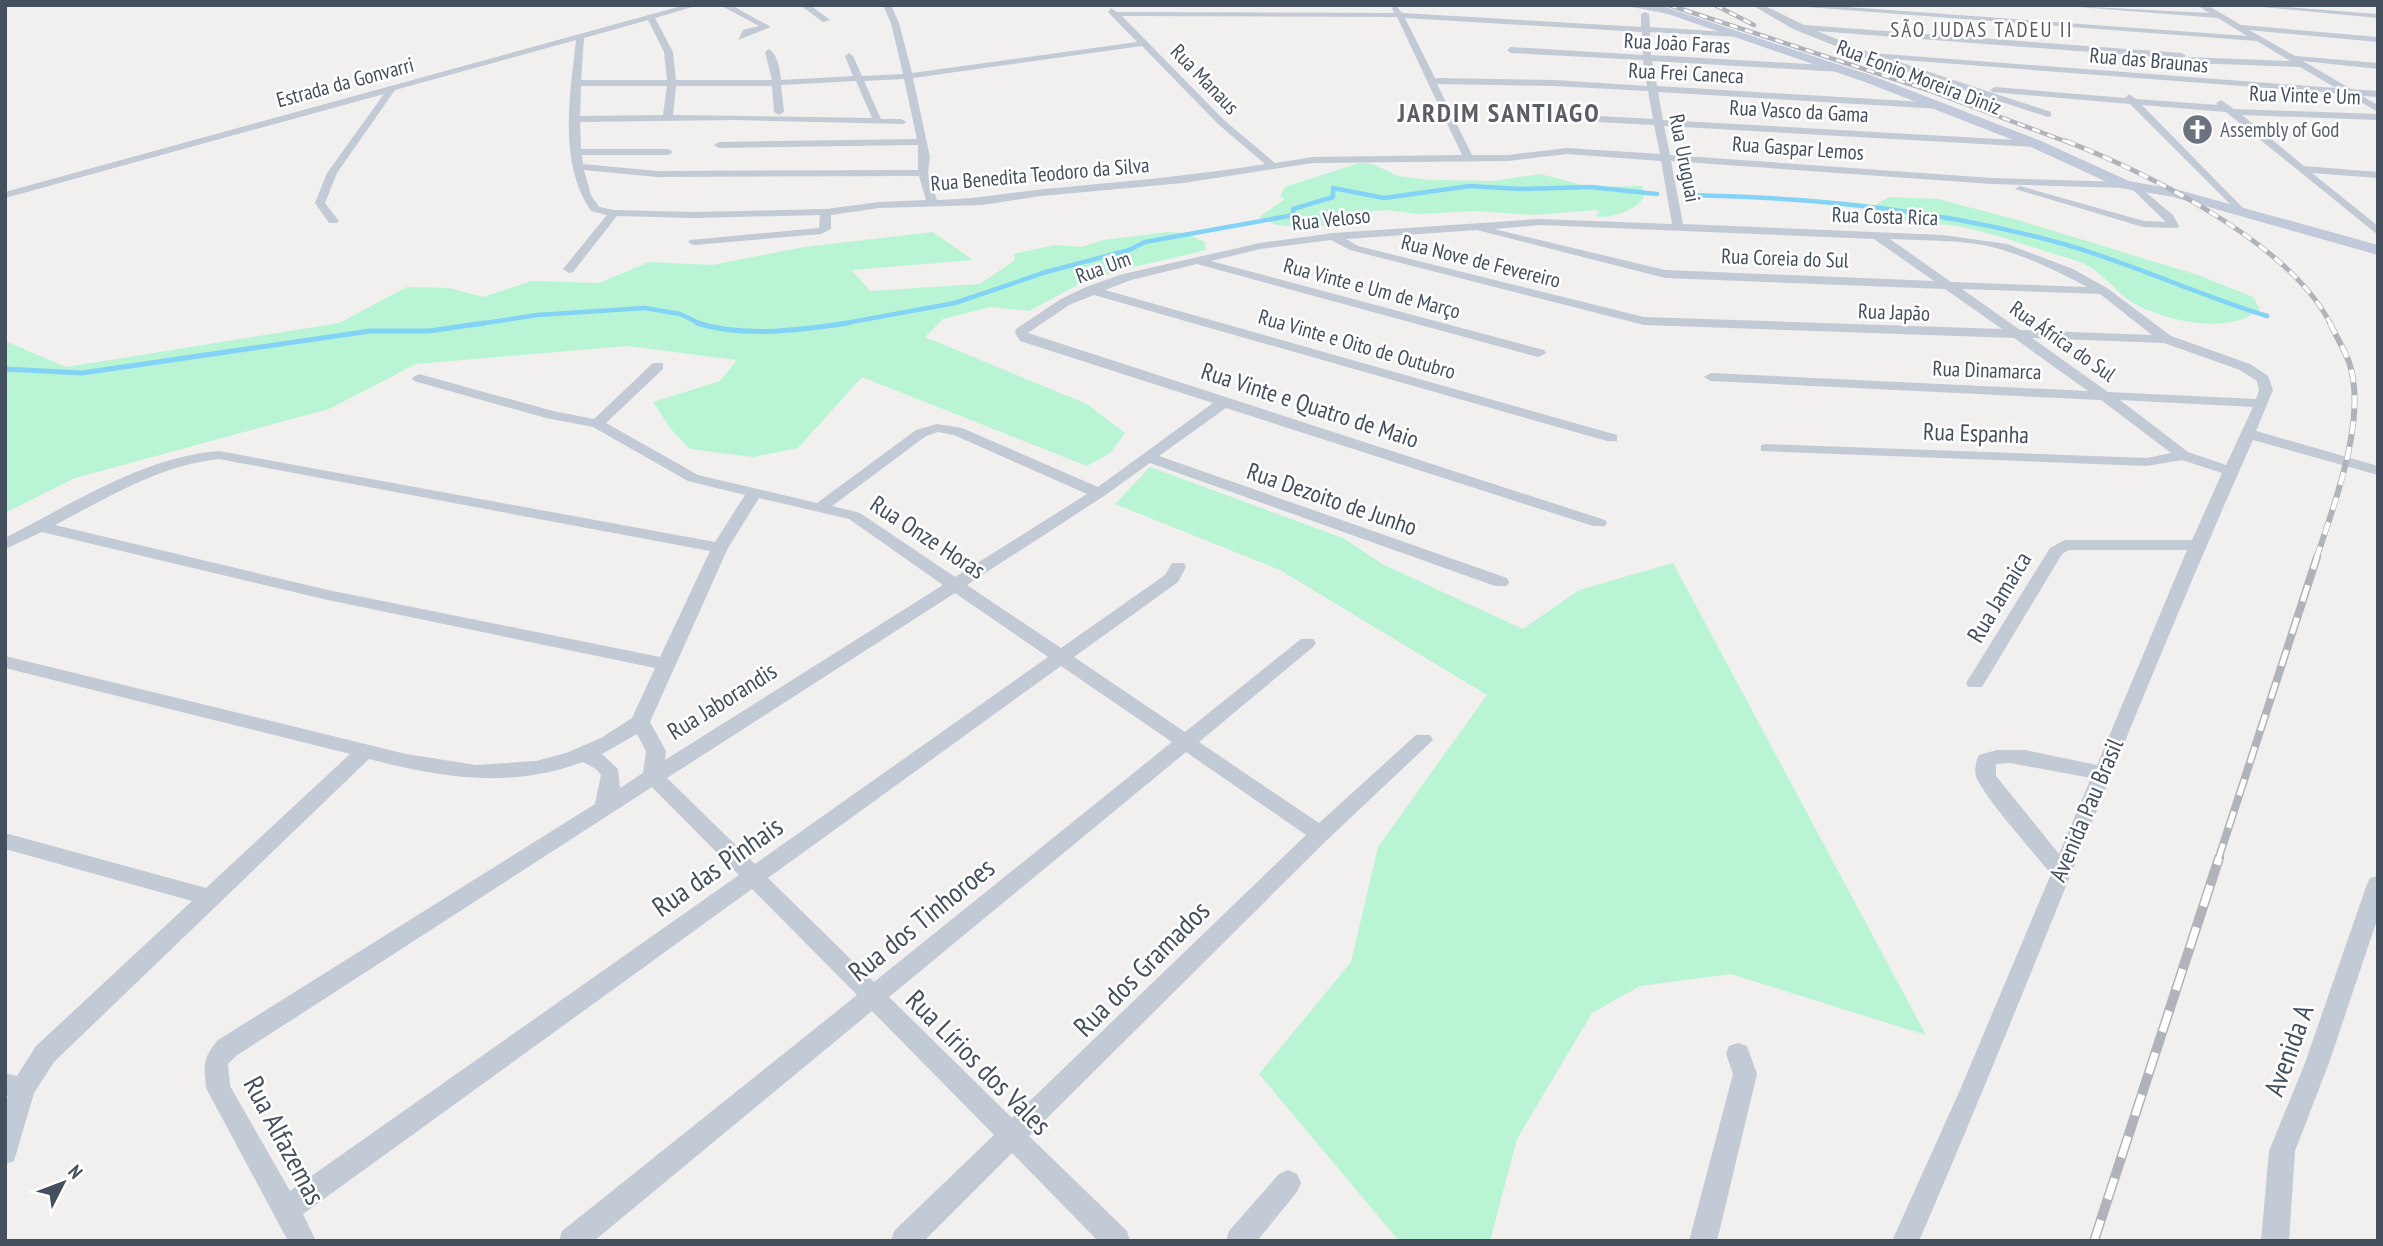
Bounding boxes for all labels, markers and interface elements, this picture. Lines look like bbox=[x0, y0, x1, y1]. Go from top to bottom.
district label: SÃO JUDAS TADEU II bbox=[1890, 16, 2074, 43]
street label: Rua João Faras bbox=[1623, 27, 1731, 59]
street label: Rua Eonio Moreira Diniz bbox=[1833, 33, 2005, 121]
street label: Rua Manaus bbox=[1165, 38, 1245, 120]
street label: Rua das Braunas bbox=[2089, 41, 2209, 79]
street label: Estrada da Gonvarri bbox=[273, 51, 417, 113]
street label: Rua Frei Caneca bbox=[1628, 56, 1744, 90]
street label: Rua Vinte e Um bbox=[2249, 80, 2361, 110]
street label: Rua Vasco da Gama bbox=[1729, 94, 1869, 128]
district label: JARDIM SANTIAGO bbox=[1396, 96, 1601, 129]
street label: Rua Uruguai bbox=[1663, 112, 1707, 204]
church icon: Assembly of God bbox=[2180, 112, 2214, 146]
place label: Assembly of God bbox=[2220, 116, 2339, 143]
street label: Rua Gaspar Lemos bbox=[1731, 130, 1865, 166]
street label: Rua Benedita Teodoro da Silva bbox=[930, 151, 1150, 197]
street label: Rua Veloso bbox=[1290, 201, 1372, 237]
street label: Rua Costa Rica bbox=[1831, 201, 1939, 231]
street label: Rua Nove de Fevereiro bbox=[1398, 228, 1564, 294]
street label: Rua Coreia do Sul bbox=[1721, 242, 1849, 274]
street label: Rua Um bbox=[1072, 245, 1134, 289]
street label: Rua Vinte e Um de Março bbox=[1281, 251, 1463, 325]
street label: Rua África do Sul bbox=[2005, 295, 2121, 387]
street label: Rua Japão bbox=[1857, 297, 1931, 327]
street label: Rua Vinte e Oito de Outubro bbox=[1255, 303, 1459, 385]
street label: Rua Vinte e Quatro de Maio bbox=[1197, 355, 1423, 455]
street label: Rua Dinamarca bbox=[1932, 355, 2042, 385]
street label: Rua Espanha bbox=[1923, 416, 2029, 450]
street label: Rua Dezoito de Junho bbox=[1243, 455, 1421, 543]
street label: Rua Onze Horas bbox=[865, 488, 991, 586]
street label: Rua Jamaica bbox=[1960, 546, 2038, 648]
street label: Rua Jaborandis bbox=[662, 655, 782, 747]
street label: Avenida Pau Brasil bbox=[2042, 733, 2130, 886]
street label: Rua das Pinhais bbox=[644, 807, 790, 925]
street label: Rua dos Tinhoroes bbox=[840, 849, 1002, 989]
street label: Rua dos Gramados bbox=[1065, 892, 1217, 1044]
street label: Rua Lírios dos Vales bbox=[898, 981, 1060, 1143]
street label: Avenida A bbox=[2254, 998, 2322, 1101]
street label: Rua Alfazemas bbox=[236, 1069, 334, 1211]
north arrow bbox=[28, 1148, 98, 1218]
text: N bbox=[63, 1160, 88, 1183]

